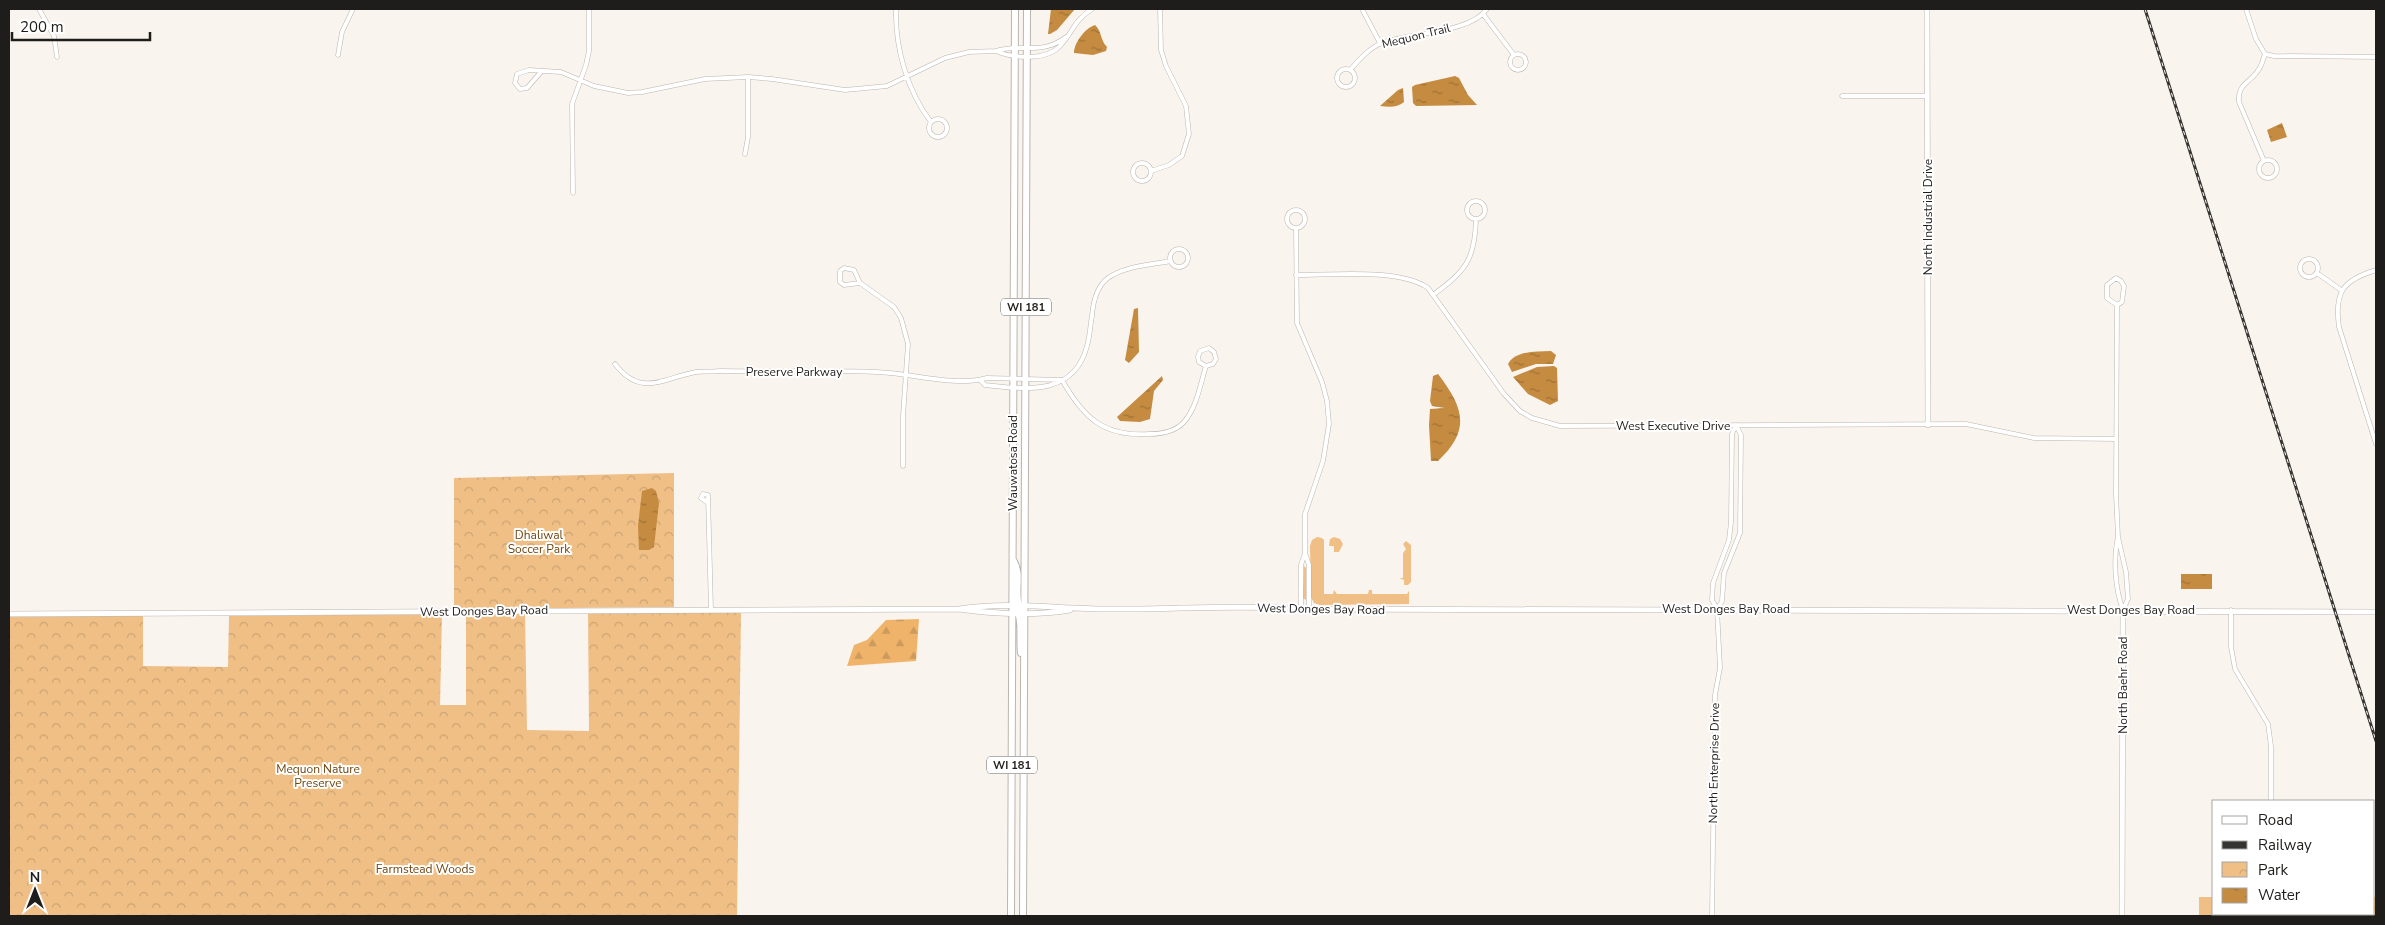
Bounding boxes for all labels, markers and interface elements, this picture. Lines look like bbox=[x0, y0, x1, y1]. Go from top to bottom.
scale bar bbox=[12, 10, 150, 42]
text: 200 m bbox=[20, 17, 64, 37]
street label: Mequon Trail bbox=[1380, 20, 1452, 52]
street label: North Industrial Drive bbox=[1920, 159, 1936, 275]
road number: WI 181 bbox=[1001, 298, 1051, 316]
street label: Preserve Parkway bbox=[746, 364, 843, 380]
street label: Wauwatosa Road bbox=[1005, 415, 1021, 511]
street label: West Executive Drive bbox=[1616, 418, 1730, 434]
park label: Dhaliwal Soccer Park bbox=[508, 527, 571, 557]
street label: West Donges Bay Road bbox=[1257, 600, 1385, 618]
street label: West Donges Bay Road bbox=[1662, 601, 1790, 617]
street label: West Donges Bay Road bbox=[420, 602, 548, 620]
street label: West Donges Bay Road bbox=[2067, 602, 2195, 618]
street label: North Baehr Road bbox=[2115, 636, 2131, 734]
street label: North Enterprise Drive bbox=[1705, 703, 1723, 823]
road number: WI 181 bbox=[987, 756, 1037, 774]
park label: Mequon Nature Preserve bbox=[276, 761, 360, 791]
legend bbox=[2212, 800, 2375, 915]
text: Road bbox=[2258, 810, 2293, 830]
text: Railway bbox=[2258, 835, 2312, 855]
text: Park bbox=[2258, 860, 2288, 880]
park label: Farmstead Woods bbox=[376, 861, 475, 877]
north arrow bbox=[10, 865, 60, 915]
text: N bbox=[30, 868, 40, 887]
text: Water bbox=[2258, 885, 2301, 905]

